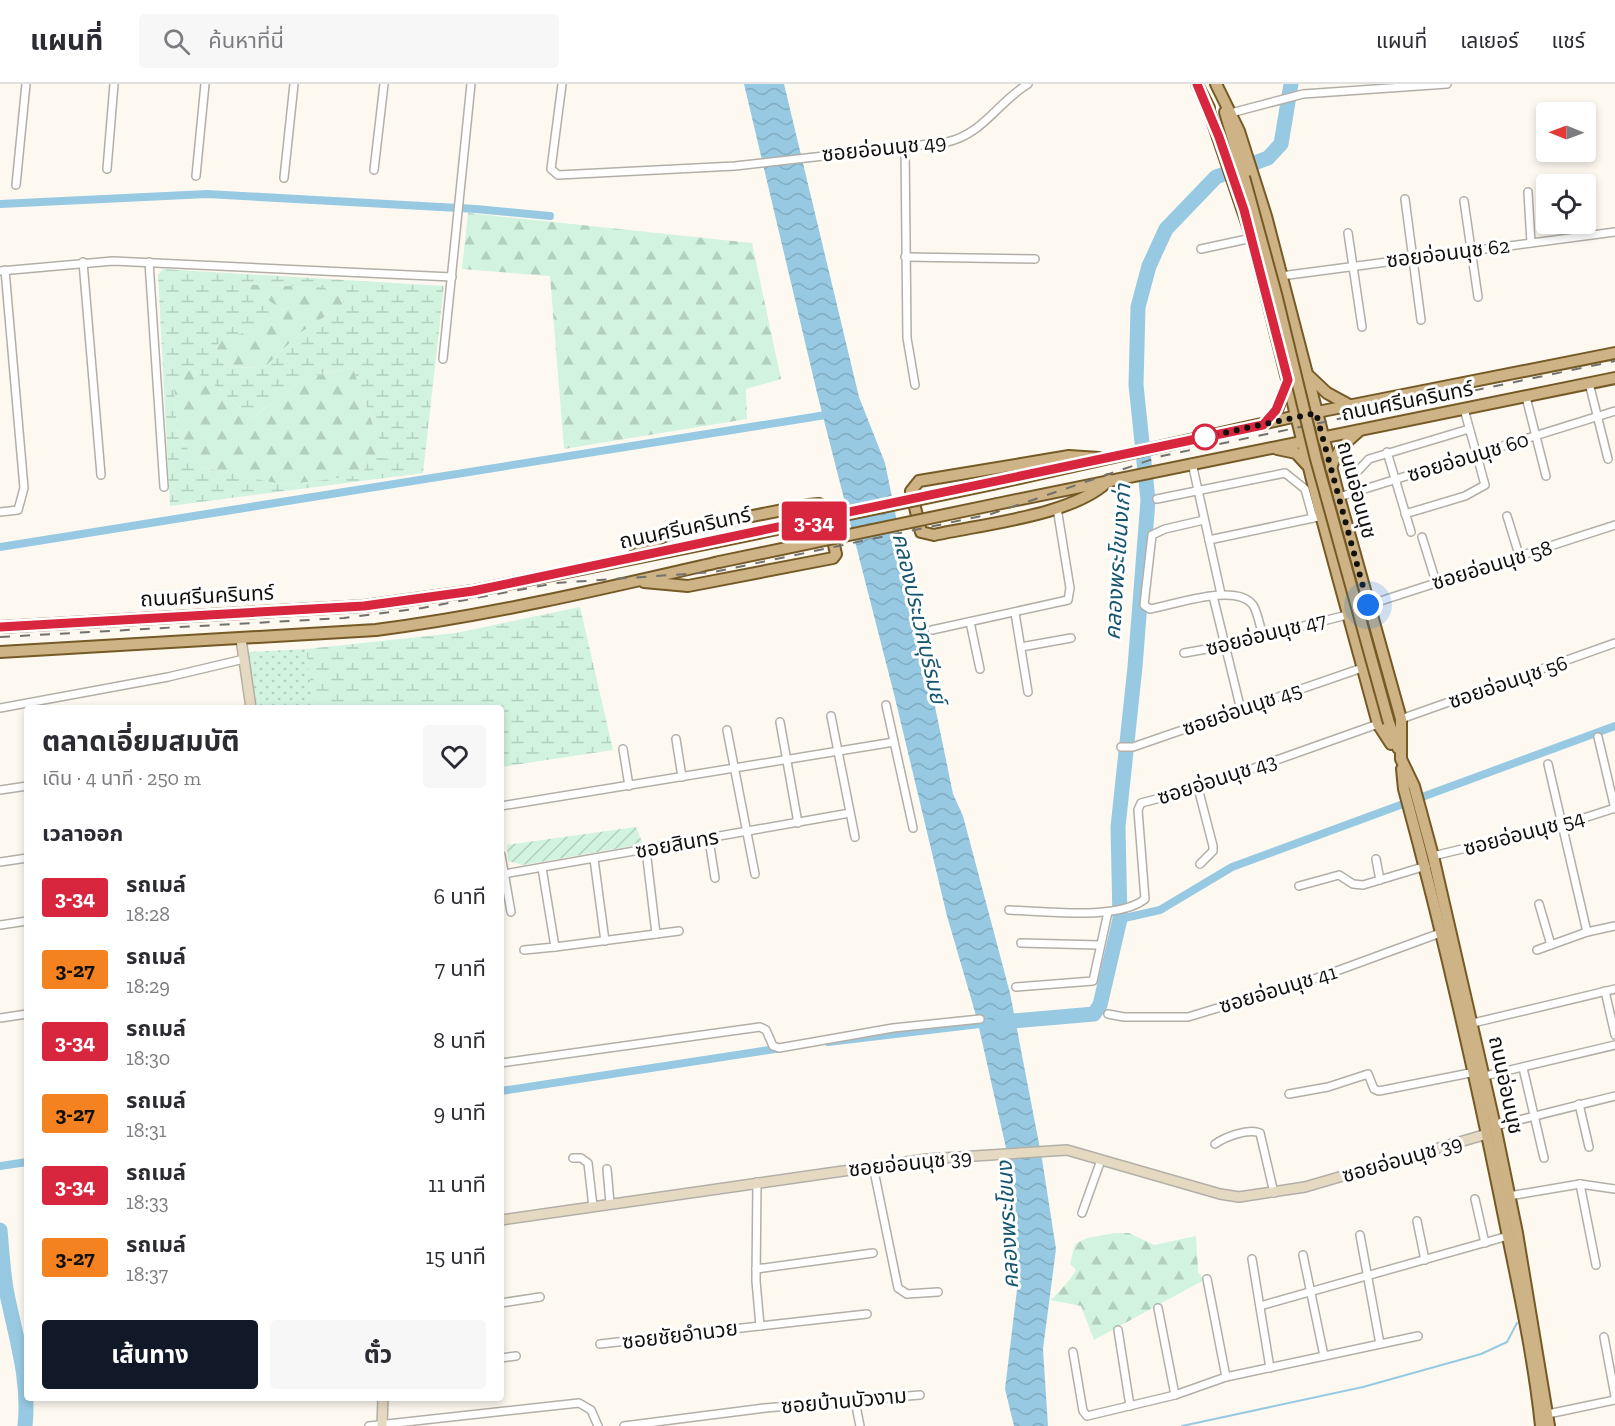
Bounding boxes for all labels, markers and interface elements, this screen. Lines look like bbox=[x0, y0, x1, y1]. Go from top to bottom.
search box bbox=[139, 14, 559, 68]
text: แผนที่ bbox=[30, 24, 103, 57]
icon: search bbox=[160, 25, 193, 58]
text: ค้นหาที่นี่ bbox=[208, 27, 284, 54]
text: แผนที่ bbox=[1376, 28, 1427, 53]
text: เลเยอร์ bbox=[1460, 28, 1519, 53]
text: แชร์ bbox=[1552, 28, 1585, 53]
north arrow bbox=[1536, 102, 1596, 162]
map controls bbox=[1536, 102, 1596, 234]
street label: ซอยอ่อนนุช 49 bbox=[821, 129, 947, 167]
button: locate bbox=[1536, 174, 1596, 234]
street label: ซอยอ่อนนุช 62 bbox=[1385, 233, 1511, 273]
street label: ถนนศรีนครินทร์ bbox=[1339, 375, 1476, 426]
unlabelled marker bbox=[1192, 424, 1218, 450]
street label: ซอยอ่อนนุช 60 bbox=[1404, 426, 1532, 488]
street label: ถนนอ่อนนุช bbox=[1332, 438, 1382, 542]
water label: คลองพระโขนงเก่า bbox=[1099, 482, 1136, 641]
street label: ถนนศรีนครินทร์ bbox=[617, 501, 754, 554]
line badge: 3-34 bbox=[772, 502, 856, 540]
text: 3-34 bbox=[794, 509, 834, 534]
water label: คลองประเวศบุรีรมย์ bbox=[887, 530, 953, 710]
street label: ซอยอ่อนนุช 58 bbox=[1429, 534, 1555, 596]
street label: ถนนศรีนครินทร์ bbox=[140, 579, 275, 611]
your location bbox=[1353, 590, 1383, 620]
street label: ซอยอ่อนนุช 47 bbox=[1203, 606, 1329, 662]
street label: ซอยอ่อนนุช 56 bbox=[1445, 649, 1571, 715]
street label: ซอยอ่อนนุช 45 bbox=[1179, 676, 1305, 742]
text: ตลาดเอี่ยมสมบัติ bbox=[42, 725, 240, 758]
button: heart bbox=[423, 725, 486, 788]
street label: ซอยอ่อนนุช 43 bbox=[1154, 747, 1280, 811]
text: เดิน · 4 นาที · 250 m bbox=[42, 766, 201, 790]
street label: ซอยอ่อนนุช 54 bbox=[1461, 804, 1587, 862]
text: เวลาออก bbox=[42, 820, 123, 847]
street label: ซอยสินทร bbox=[633, 824, 721, 863]
text: รถเมล์ bbox=[126, 871, 186, 898]
text: 6 นาที bbox=[434, 883, 486, 910]
text: 3-34 bbox=[55, 885, 95, 910]
text: 18:28 bbox=[126, 902, 170, 926]
text: รถเมล์ bbox=[126, 943, 186, 970]
text: 7 นาที bbox=[435, 955, 486, 982]
text: 3-27 bbox=[55, 957, 95, 982]
street label: ซอยอ่อนนุช 41 bbox=[1216, 959, 1340, 1019]
text: 18:29 bbox=[126, 974, 170, 998]
text: รถเมล์ bbox=[126, 1015, 186, 1042]
text: 8 นาที bbox=[433, 1027, 486, 1054]
text: 3-34 bbox=[55, 1029, 95, 1054]
street label: ถนนอ่อนนุช bbox=[1483, 1033, 1529, 1137]
text: 18:30 bbox=[126, 1046, 170, 1070]
text: รถเมล์ bbox=[126, 1087, 186, 1114]
text: 9 นาที bbox=[434, 1099, 486, 1126]
text: 3-27 bbox=[55, 1101, 95, 1126]
text: 18:31 bbox=[126, 1118, 166, 1142]
street label: ซอยอ่อนนุช 39 bbox=[1339, 1129, 1465, 1189]
street label: ซอยอ่อนนุช 39 bbox=[847, 1144, 973, 1182]
text: รถเมล์ bbox=[126, 1159, 186, 1186]
water label: คลองพระโขนง bbox=[991, 1159, 1024, 1290]
text: 11 นาที bbox=[428, 1171, 486, 1198]
text: 3-34 bbox=[55, 1173, 95, 1198]
text: 18:33 bbox=[126, 1190, 169, 1214]
text: รถเมล์ bbox=[126, 1231, 186, 1258]
text: 15 นาที bbox=[425, 1243, 486, 1270]
text: 3-27 bbox=[55, 1245, 95, 1270]
text: 18:37 bbox=[126, 1262, 168, 1286]
street label: ซอยชัยอำนวย bbox=[621, 1315, 739, 1354]
button: เส้นทาง bbox=[42, 1320, 258, 1389]
button: ตั๋ว bbox=[270, 1320, 486, 1389]
street label: ซอยบ้านบัวงาม bbox=[780, 1383, 908, 1418]

